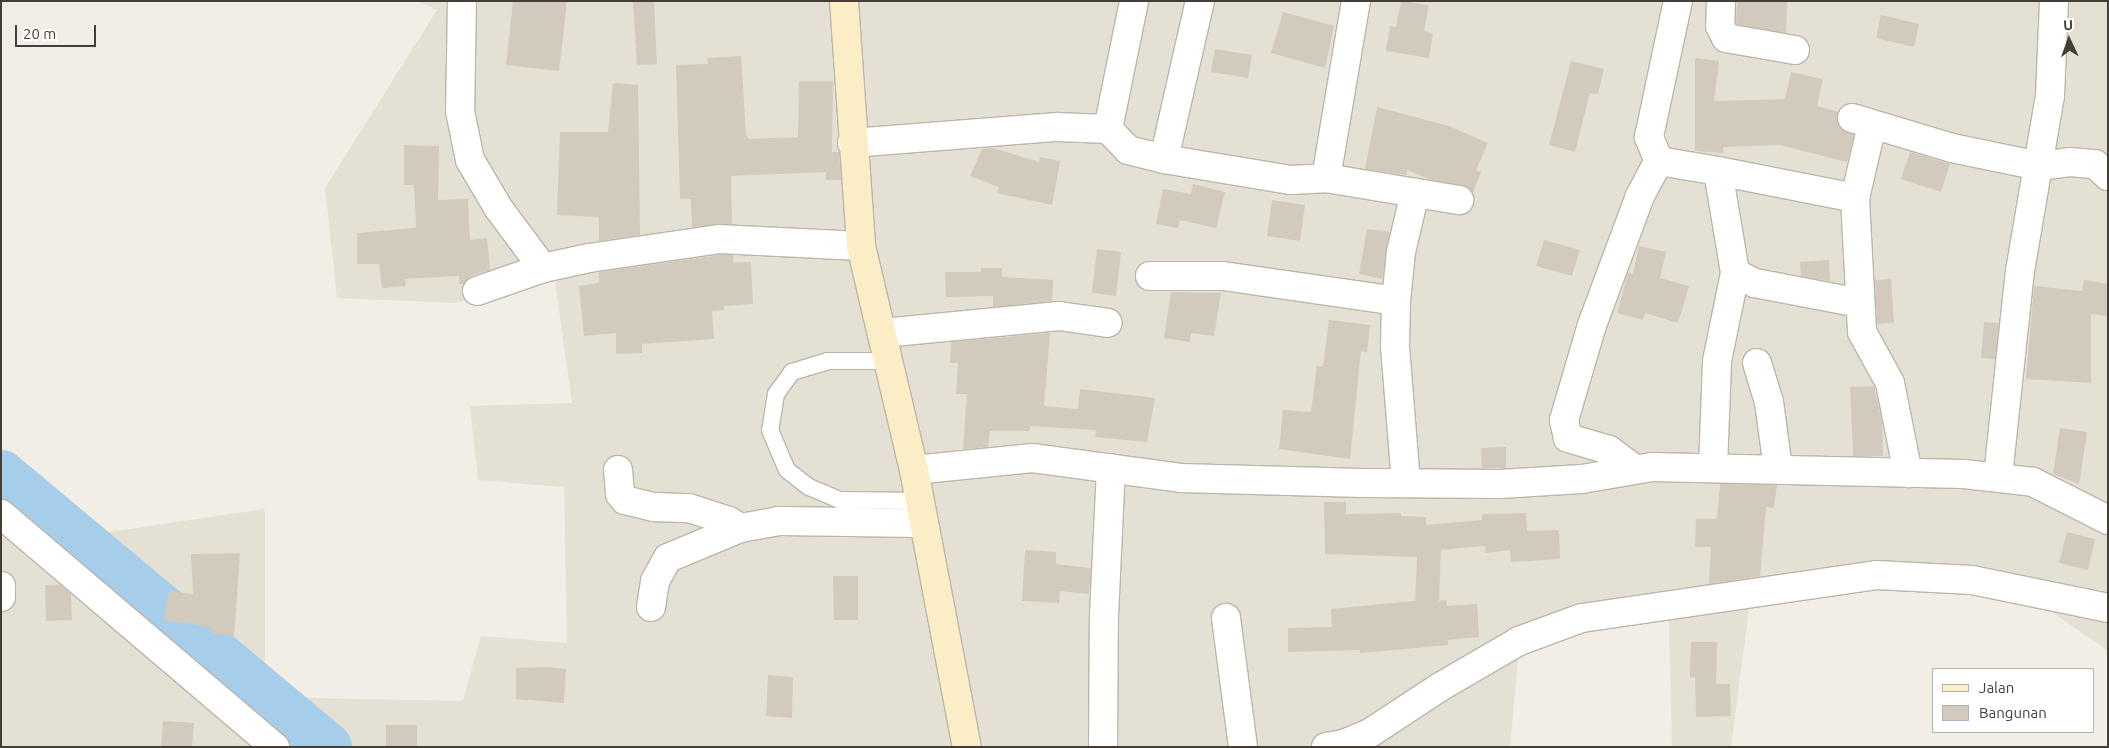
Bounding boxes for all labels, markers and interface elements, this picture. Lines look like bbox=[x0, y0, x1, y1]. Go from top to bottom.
scale bar bbox=[18, 15, 99, 47]
north arrow bbox=[2044, 15, 2094, 65]
text: U bbox=[2063, 17, 2074, 33]
text: 20 m bbox=[23, 25, 56, 42]
legend bbox=[1932, 668, 2094, 733]
text: Jalan bbox=[1979, 679, 2014, 696]
text: Bangunan bbox=[1979, 704, 2047, 721]

